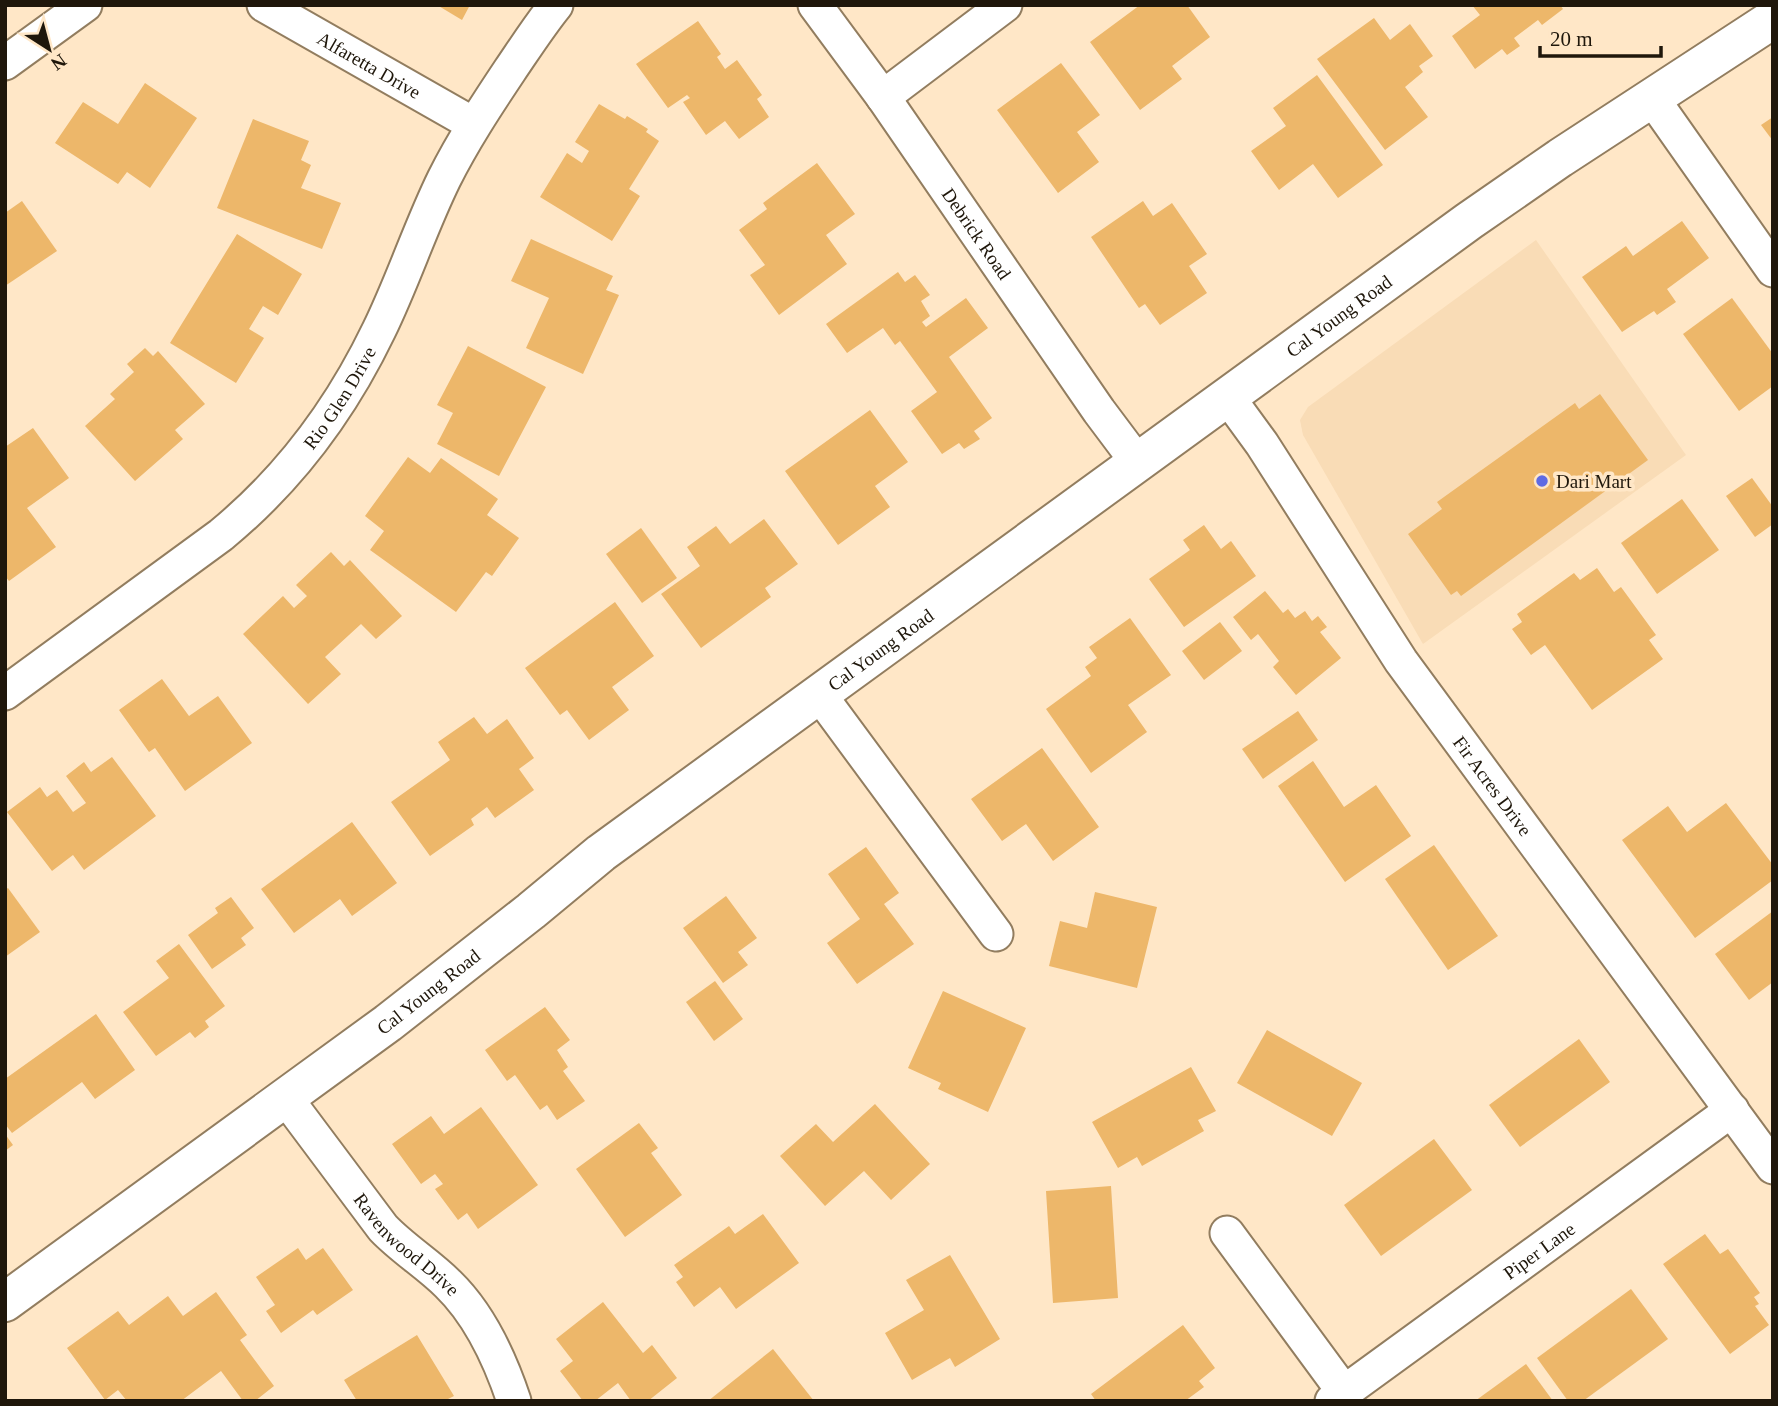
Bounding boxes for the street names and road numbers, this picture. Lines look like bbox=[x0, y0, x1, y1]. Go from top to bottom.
street label: Alfaretta Drive bbox=[314, 27, 425, 103]
street label: Debrick Road bbox=[938, 184, 1016, 284]
street label: Cal Young Road bbox=[1282, 270, 1396, 361]
street label: Rio Glen Drive bbox=[299, 343, 379, 453]
street label: Cal Young Road bbox=[824, 604, 938, 695]
street label: Fir Acres Drive bbox=[1449, 732, 1536, 840]
street label: Cal Young Road bbox=[373, 944, 484, 1038]
street label: Ravenwood Drive bbox=[350, 1189, 464, 1300]
street label: Piper Lane bbox=[1499, 1218, 1579, 1283]

